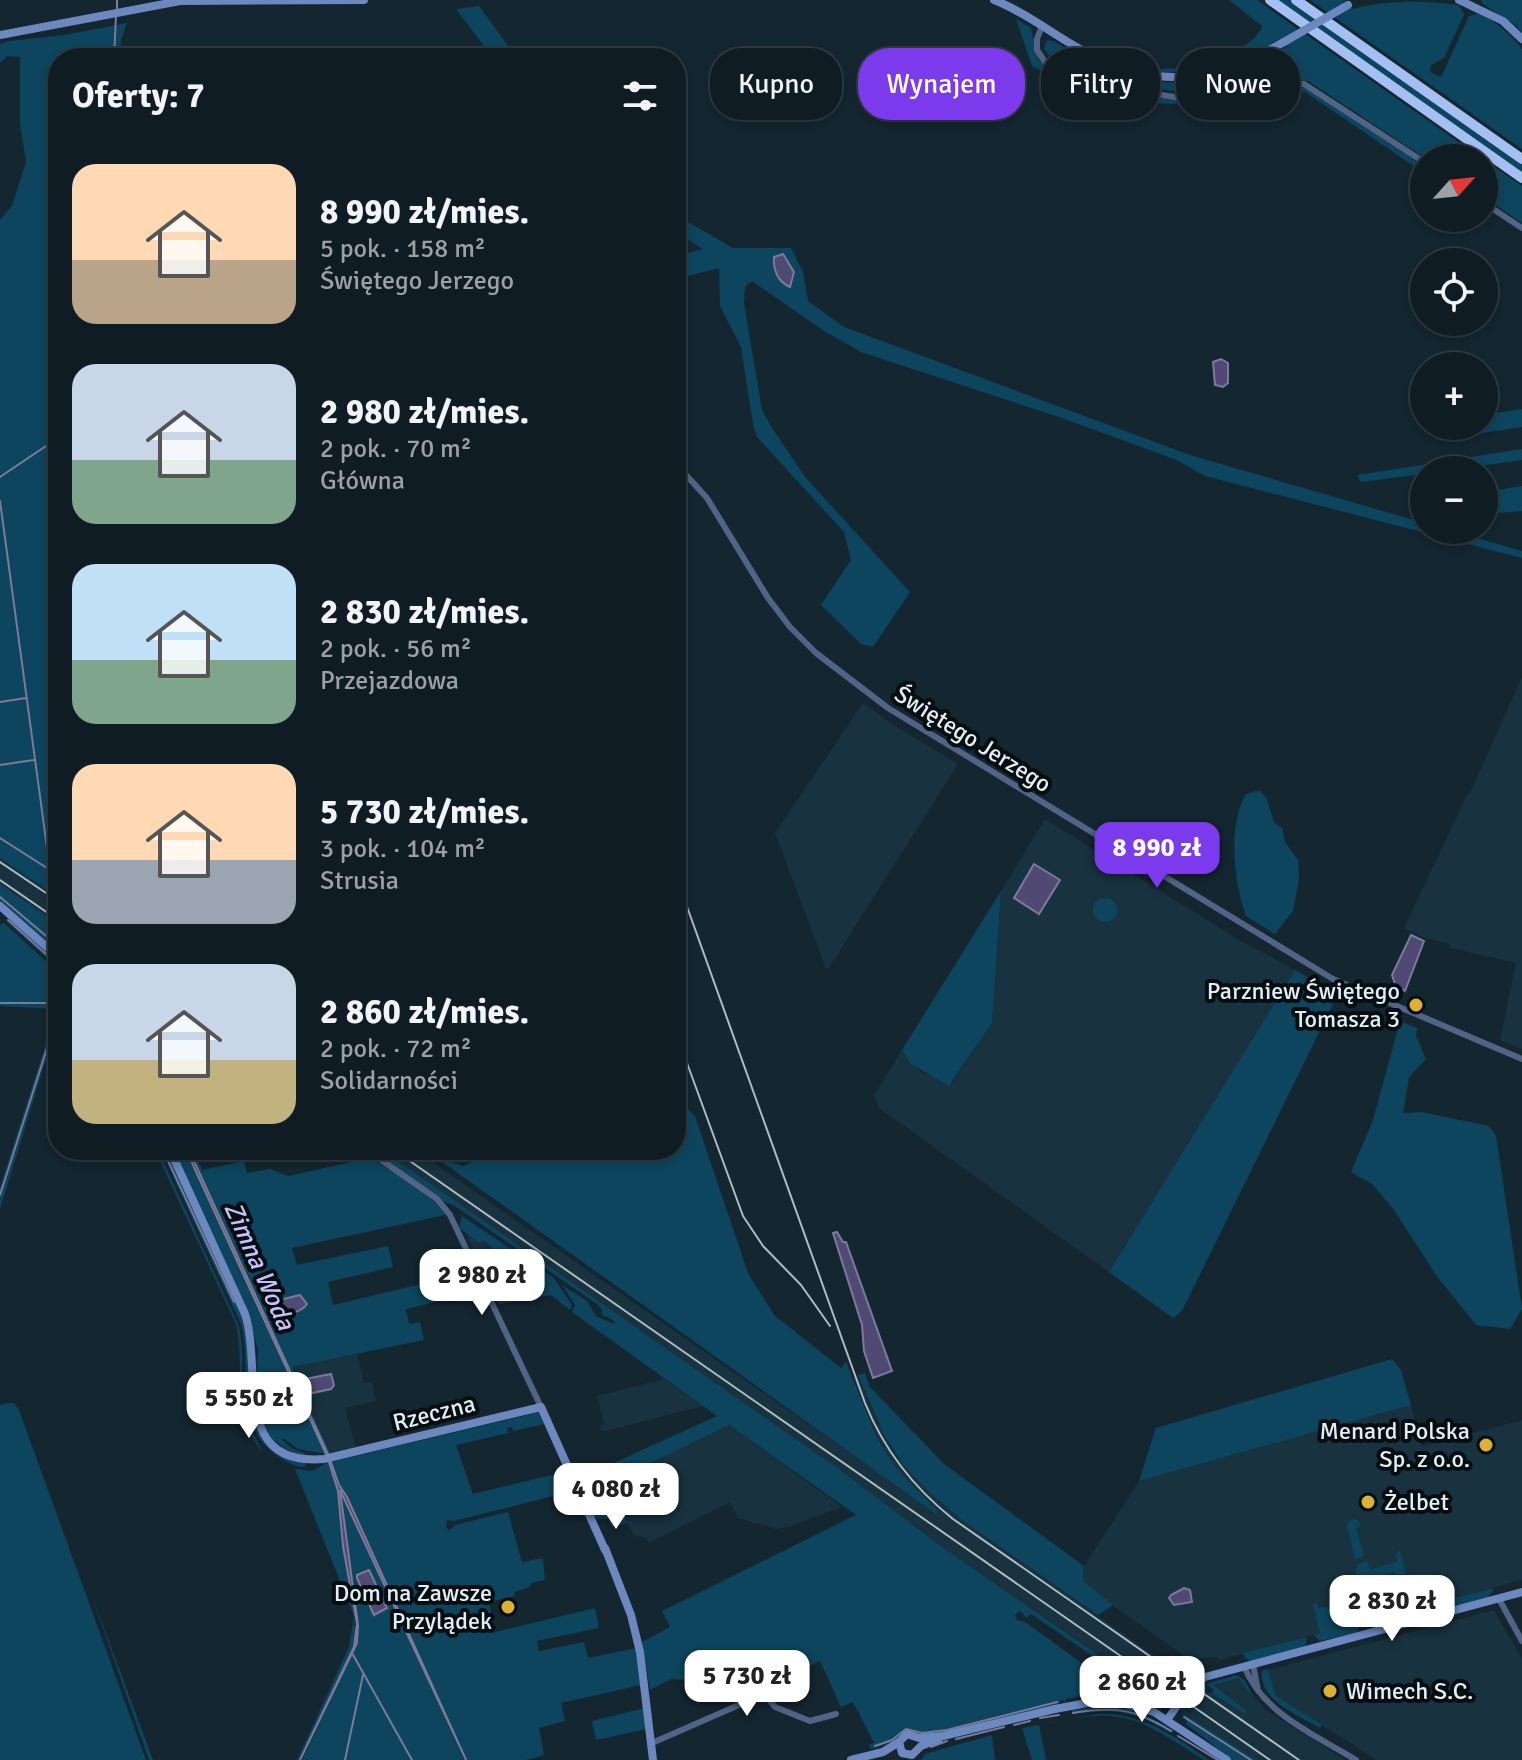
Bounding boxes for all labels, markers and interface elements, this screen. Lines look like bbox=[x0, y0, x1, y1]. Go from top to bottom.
chip: Kupno bbox=[710, 48, 842, 120]
chip: Wynajem bbox=[858, 48, 1025, 120]
chip: Filtry bbox=[1041, 48, 1160, 120]
chip: Nowe bbox=[1176, 48, 1300, 120]
icon: filters bbox=[618, 74, 662, 118]
text: Oferty: 7 bbox=[72, 75, 205, 117]
north arrow bbox=[1410, 144, 1498, 232]
map controls bbox=[1410, 144, 1498, 544]
text: 8 990 zł/mies. bbox=[320, 191, 529, 233]
icon: home bbox=[136, 196, 232, 292]
text: 5 pok. · 158 m² bbox=[320, 233, 486, 265]
button: locate bbox=[1410, 248, 1498, 336]
text: Świętego Jerzego bbox=[320, 265, 514, 297]
button: + bbox=[1410, 352, 1498, 440]
text: 2 980 zł/mies. bbox=[320, 391, 529, 433]
icon: home bbox=[136, 396, 232, 492]
text: 2 pok. · 70 m² bbox=[320, 433, 472, 465]
button: − bbox=[1410, 456, 1498, 544]
text: Główna bbox=[320, 465, 405, 497]
text: 2 830 zł/mies. bbox=[320, 591, 529, 633]
icon: home bbox=[136, 596, 232, 692]
text: 2 pok. · 56 m² bbox=[320, 633, 472, 665]
text: Przejazdowa bbox=[320, 665, 459, 697]
street label: Świętego Jerzego bbox=[889, 679, 1057, 799]
text: 5 730 zł/mies. bbox=[320, 791, 529, 833]
icon: home bbox=[136, 796, 232, 892]
pin: 8 990 zł bbox=[1074, 822, 1240, 890]
text: 8 990 zł bbox=[1113, 832, 1201, 864]
text: 3 pok. · 104 m² bbox=[320, 833, 486, 865]
text: Strusia bbox=[320, 865, 399, 897]
place label: Parzniew Świętego Tomasza 3 bbox=[1207, 976, 1400, 1034]
text: 2 860 zł/mies. bbox=[320, 991, 529, 1033]
icon: home bbox=[136, 996, 232, 1092]
marker: Parzniew Świętego Tomasza 3 bbox=[1407, 996, 1425, 1014]
text: 2 pok. · 72 m² bbox=[320, 1033, 472, 1065]
text: Solidarności bbox=[320, 1065, 458, 1097]
water label: Zimna Woda bbox=[217, 1197, 302, 1336]
pin: 2 980 zł bbox=[399, 1249, 565, 1317]
text: 2 980 zł bbox=[438, 1259, 526, 1291]
pin: 5 550 zł bbox=[166, 1372, 332, 1440]
text: 5 550 zł bbox=[205, 1382, 293, 1414]
street label: Rzeczna bbox=[390, 1388, 478, 1438]
place label: Menard Polska Sp. z o.o. bbox=[1320, 1416, 1470, 1474]
marker: Menard Polska Sp. z o.o. bbox=[1477, 1436, 1495, 1454]
pin: 4 080 zł bbox=[533, 1463, 699, 1531]
text: 4 080 zł bbox=[572, 1473, 660, 1505]
place label: Żelbet bbox=[1384, 1487, 1449, 1517]
marker: Żelbet bbox=[1359, 1493, 1377, 1511]
pin: 2 830 zł bbox=[1309, 1575, 1475, 1643]
place label: Dom na Zawsze Przylądek bbox=[334, 1578, 492, 1636]
text: 2 830 zł bbox=[1348, 1585, 1436, 1617]
marker: Dom na Zawsze Przylądek bbox=[499, 1598, 517, 1616]
pin: 5 730 zł bbox=[664, 1650, 830, 1718]
pin: 2 860 zł bbox=[1059, 1656, 1225, 1724]
text: 5 730 zł bbox=[703, 1660, 791, 1692]
text: 2 860 zł bbox=[1098, 1666, 1186, 1698]
place label: Wimech S.C. bbox=[1346, 1676, 1473, 1706]
marker: Wimech S.C. bbox=[1321, 1682, 1339, 1700]

